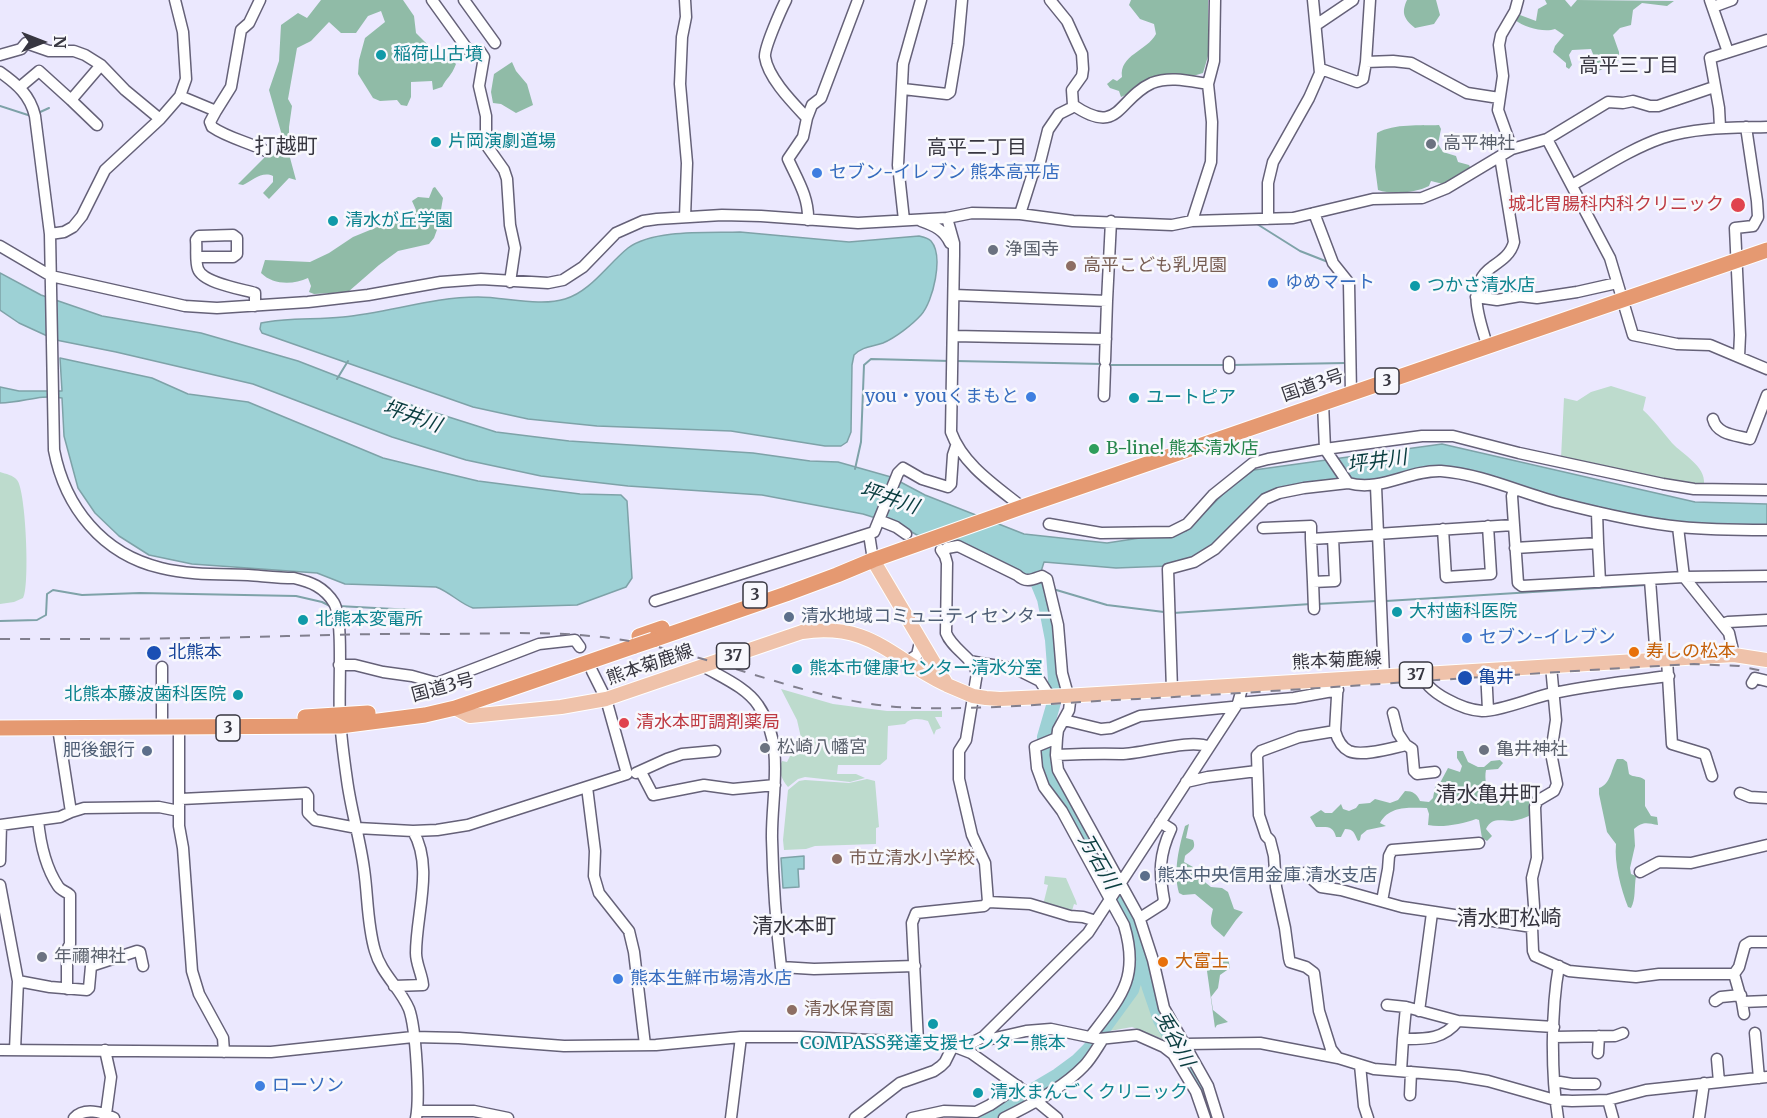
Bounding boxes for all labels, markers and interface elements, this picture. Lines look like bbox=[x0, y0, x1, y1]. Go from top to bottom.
north arrow bbox=[12, 12, 72, 72]
text: N bbox=[50, 36, 70, 48]
place label: 稲荷山古墳 bbox=[393, 44, 483, 66]
marker: 稲荷山古墳 bbox=[374, 48, 388, 62]
district label: 高平三丁目 bbox=[1579, 54, 1679, 78]
place label: 片岡演劇道場 bbox=[448, 131, 556, 153]
place label: 高平神社 bbox=[1443, 133, 1515, 155]
district label: 打越町 bbox=[255, 134, 317, 160]
marker: 片岡演劇道場 bbox=[429, 135, 443, 149]
district label: 高平二丁目 bbox=[927, 136, 1027, 160]
marker: 高平神社 bbox=[1424, 137, 1438, 151]
place label: セブン-イレブン 熊本高平店 bbox=[829, 162, 1060, 184]
marker: セブン-イレブン 熊本高平店 bbox=[810, 166, 824, 180]
place label: 城北胃腸科内科クリニック bbox=[1508, 194, 1724, 216]
marker: 城北胃腸科内科クリニック bbox=[1729, 196, 1747, 214]
place label: 清水が丘学園 bbox=[345, 210, 453, 232]
marker: 清水が丘学園 bbox=[326, 214, 340, 228]
place label: 浄国寺 bbox=[1005, 239, 1059, 261]
marker: 浄国寺 bbox=[986, 243, 1000, 257]
place label: 高平こども乳児園 bbox=[1083, 255, 1227, 277]
marker: 高平こども乳児園 bbox=[1064, 259, 1078, 273]
place label: ゆめマート bbox=[1285, 272, 1375, 294]
place label: つかさ清水店 bbox=[1427, 275, 1535, 297]
marker: ゆめマート bbox=[1266, 276, 1280, 290]
marker: つかさ清水店 bbox=[1408, 279, 1422, 293]
street label: 国道3号 bbox=[1279, 365, 1347, 407]
road number: 3 bbox=[1375, 368, 1399, 394]
place label: you・youくまもと bbox=[865, 386, 1019, 408]
place label: ユートピア bbox=[1146, 387, 1236, 409]
marker: you・youくまもと bbox=[1024, 390, 1038, 404]
marker: ユートピア bbox=[1127, 391, 1141, 405]
water label: 坪井川 bbox=[380, 396, 444, 438]
place label: B-line! 熊本清水店 bbox=[1106, 438, 1259, 460]
marker: B-line! 熊本清水店 bbox=[1087, 442, 1101, 456]
water label: 坪井川 bbox=[1346, 446, 1408, 478]
water label: 坪井川 bbox=[857, 478, 921, 520]
road number: 3 bbox=[743, 582, 767, 608]
place label: 大村歯科医院 bbox=[1409, 601, 1517, 623]
marker: 大村歯科医院 bbox=[1390, 605, 1404, 619]
place label: 清水地域コミュニティセンター bbox=[801, 606, 1053, 628]
place label: 北熊本変電所 bbox=[315, 609, 423, 631]
marker: 清水地域コミュニティセンター bbox=[782, 610, 796, 624]
marker: 北熊本変電所 bbox=[296, 613, 310, 627]
place label: セブン-イレブン bbox=[1479, 627, 1615, 649]
marker: セブン-イレブン bbox=[1460, 631, 1474, 645]
street label: 熊本菊鹿線 bbox=[604, 640, 696, 690]
place label: 寿しの松本 bbox=[1646, 641, 1736, 663]
place label: 北熊本 bbox=[168, 642, 222, 664]
road number: 37 bbox=[716, 643, 750, 669]
marker: 北熊本 bbox=[145, 644, 163, 662]
marker: 寿しの松本 bbox=[1627, 645, 1641, 659]
street label: 熊本菊鹿線 bbox=[1291, 648, 1383, 674]
place label: 熊本市健康センター清水分室 bbox=[809, 658, 1043, 680]
marker: 熊本市健康センター清水分室 bbox=[790, 662, 804, 676]
road number: 37 bbox=[1400, 662, 1432, 688]
place label: 亀井 bbox=[1478, 667, 1514, 689]
street label: 国道3号 bbox=[409, 669, 477, 707]
marker: 亀井 bbox=[1456, 669, 1474, 687]
place label: 北熊本藤波歯科医院 bbox=[64, 684, 226, 706]
marker: 北熊本藤波歯科医院 bbox=[231, 688, 245, 702]
place label: 清水本町調剤薬局 bbox=[636, 712, 780, 734]
road number: 3 bbox=[216, 715, 240, 741]
marker: 清水本町調剤薬局 bbox=[617, 716, 631, 730]
place label: 松崎八幡宮 bbox=[777, 737, 867, 759]
place label: 亀井神社 bbox=[1496, 739, 1568, 761]
place label: 肥後銀行 bbox=[63, 740, 135, 762]
marker: 松崎八幡宮 bbox=[758, 741, 772, 755]
marker: 亀井神社 bbox=[1477, 743, 1491, 757]
marker: 肥後銀行 bbox=[140, 744, 154, 758]
district label: 清水亀井町 bbox=[1436, 782, 1540, 808]
water label: 万石川 bbox=[1073, 830, 1123, 894]
place label: 市立清水小学校 bbox=[849, 848, 975, 870]
marker: 市立清水小学校 bbox=[830, 852, 844, 866]
place label: 熊本中央信用金庫 清水支店 bbox=[1157, 865, 1377, 887]
marker: 熊本中央信用金庫 清水支店 bbox=[1138, 869, 1152, 883]
district label: 清水町松崎 bbox=[1457, 906, 1561, 932]
district label: 清水本町 bbox=[752, 914, 836, 940]
place label: 年禰神社 bbox=[54, 946, 126, 968]
marker: 年禰神社 bbox=[35, 950, 49, 964]
place label: 大富士 bbox=[1175, 951, 1229, 973]
marker: 大富士 bbox=[1156, 955, 1170, 969]
place label: 熊本生鮮市場清水店 bbox=[630, 968, 792, 990]
marker: 熊本生鮮市場清水店 bbox=[611, 972, 625, 986]
place label: 清水保育園 bbox=[804, 999, 894, 1021]
marker: 清水保育園 bbox=[785, 1003, 799, 1017]
water label: 兎谷川 bbox=[1149, 1007, 1199, 1071]
marker: COMPASS発達支援センター熊本 bbox=[926, 1017, 940, 1031]
place label: COMPASS発達支援センター熊本 bbox=[800, 1033, 1066, 1055]
place label: ローソン bbox=[272, 1075, 344, 1097]
marker: ローソン bbox=[253, 1079, 267, 1093]
place label: 清水まんごくクリニック bbox=[990, 1082, 1188, 1104]
marker: 清水まんごくクリニック bbox=[971, 1086, 985, 1100]

